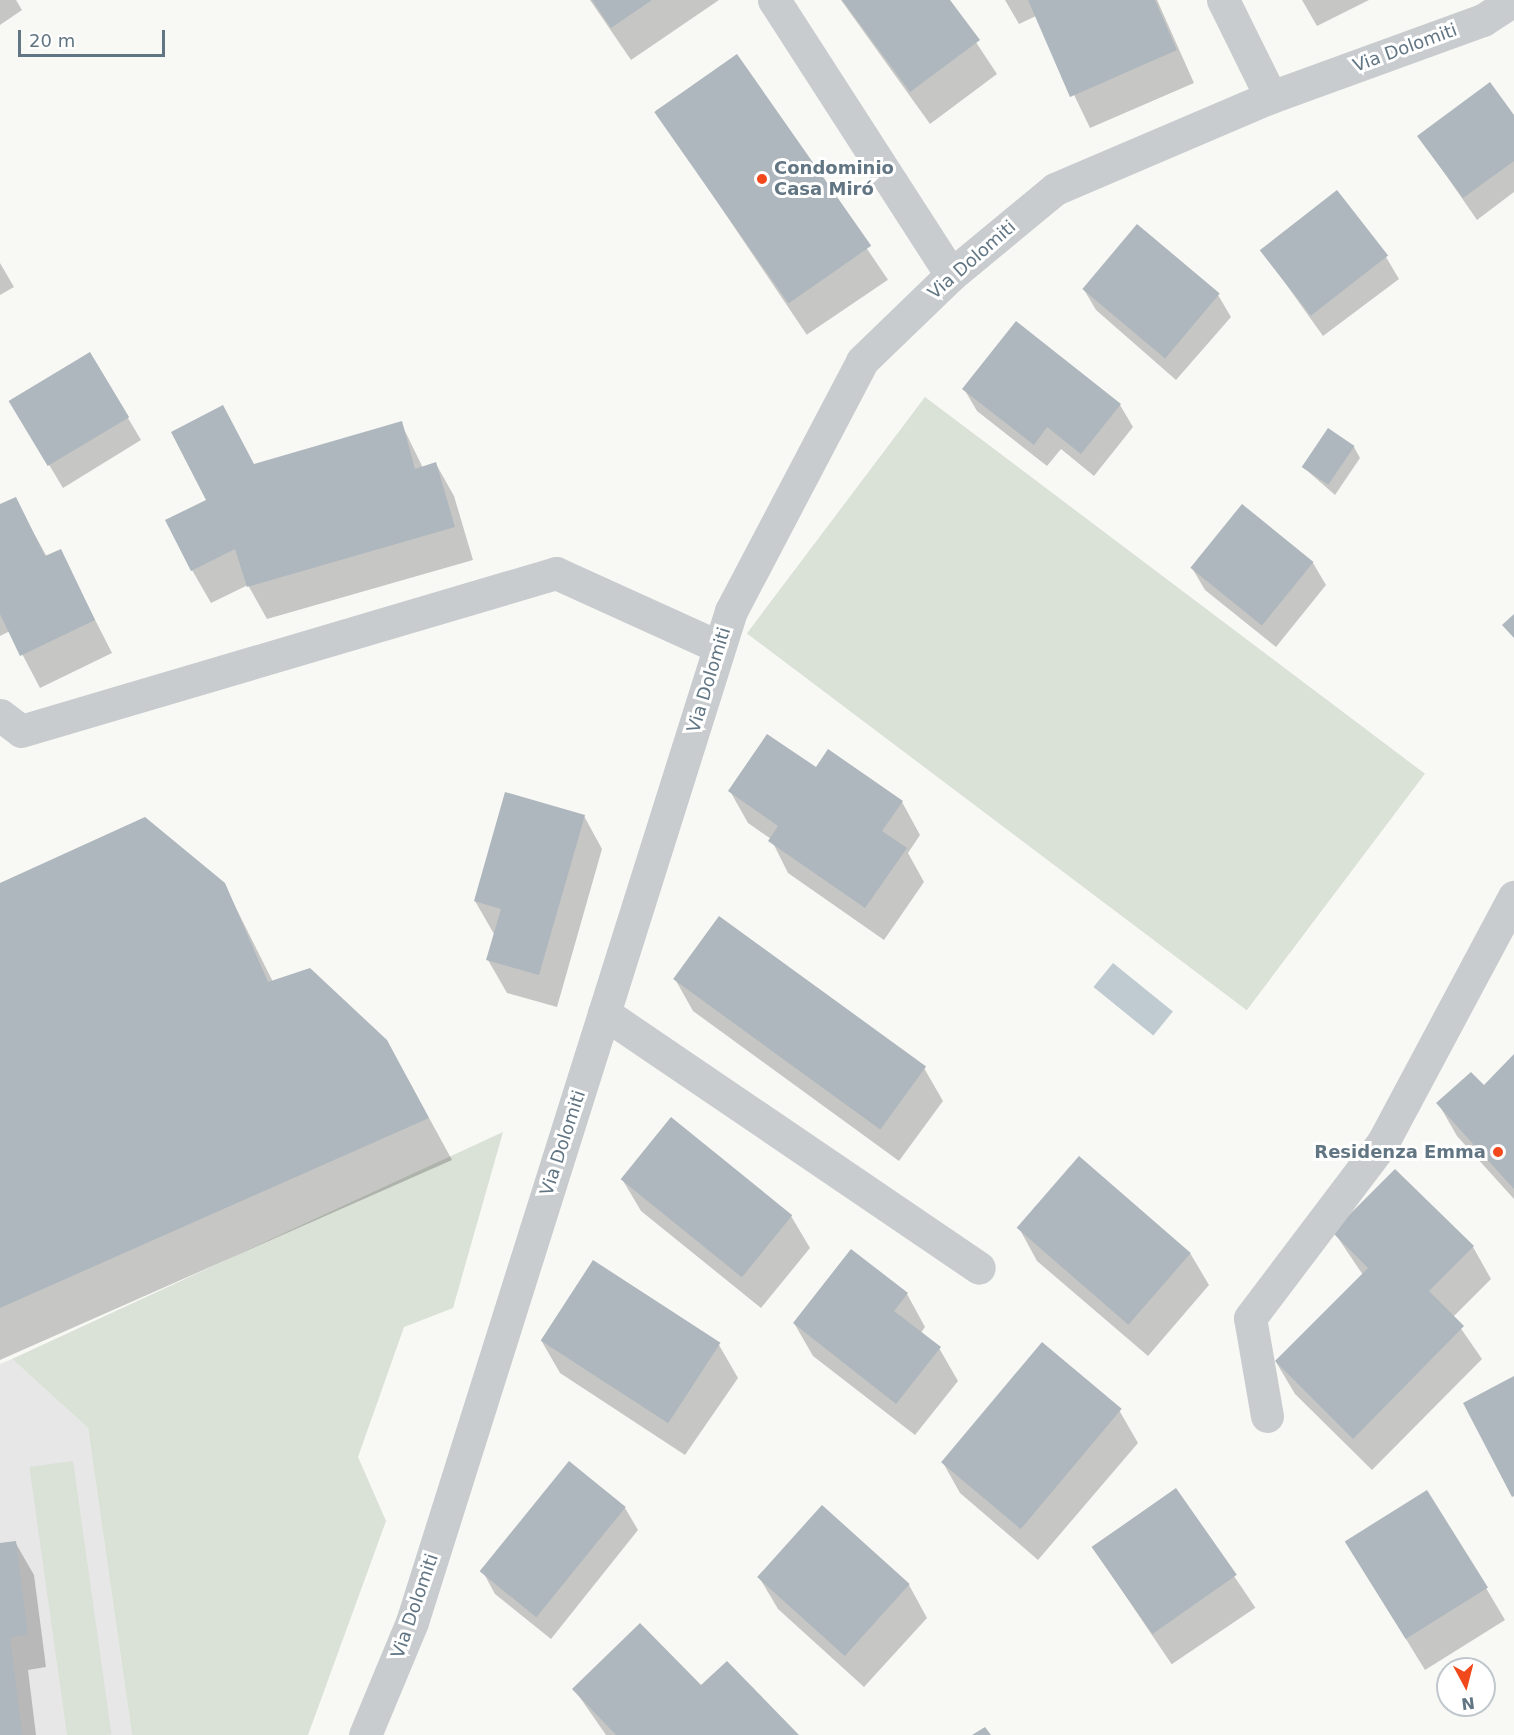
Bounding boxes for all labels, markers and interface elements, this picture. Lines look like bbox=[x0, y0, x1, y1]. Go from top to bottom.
scale bar bbox=[21, 18, 168, 56]
street label: Via Dolomiti bbox=[1350, 19, 1460, 77]
text: 20 m bbox=[29, 30, 75, 51]
place label: Condominio Casa Miró bbox=[774, 158, 894, 201]
marker: Condominio Casa Miró bbox=[755, 172, 769, 186]
street label: Via Dolomiti bbox=[924, 216, 1020, 304]
street label: Via Dolomiti bbox=[683, 625, 735, 735]
street label: Via Dolomiti bbox=[536, 1088, 590, 1198]
place label: Residenza Emma bbox=[1314, 1141, 1486, 1163]
marker: Residenza Emma bbox=[1491, 1145, 1505, 1159]
street label: Via Dolomiti bbox=[387, 1551, 443, 1661]
north arrow bbox=[1436, 1657, 1496, 1717]
text: N bbox=[1460, 1693, 1476, 1714]

